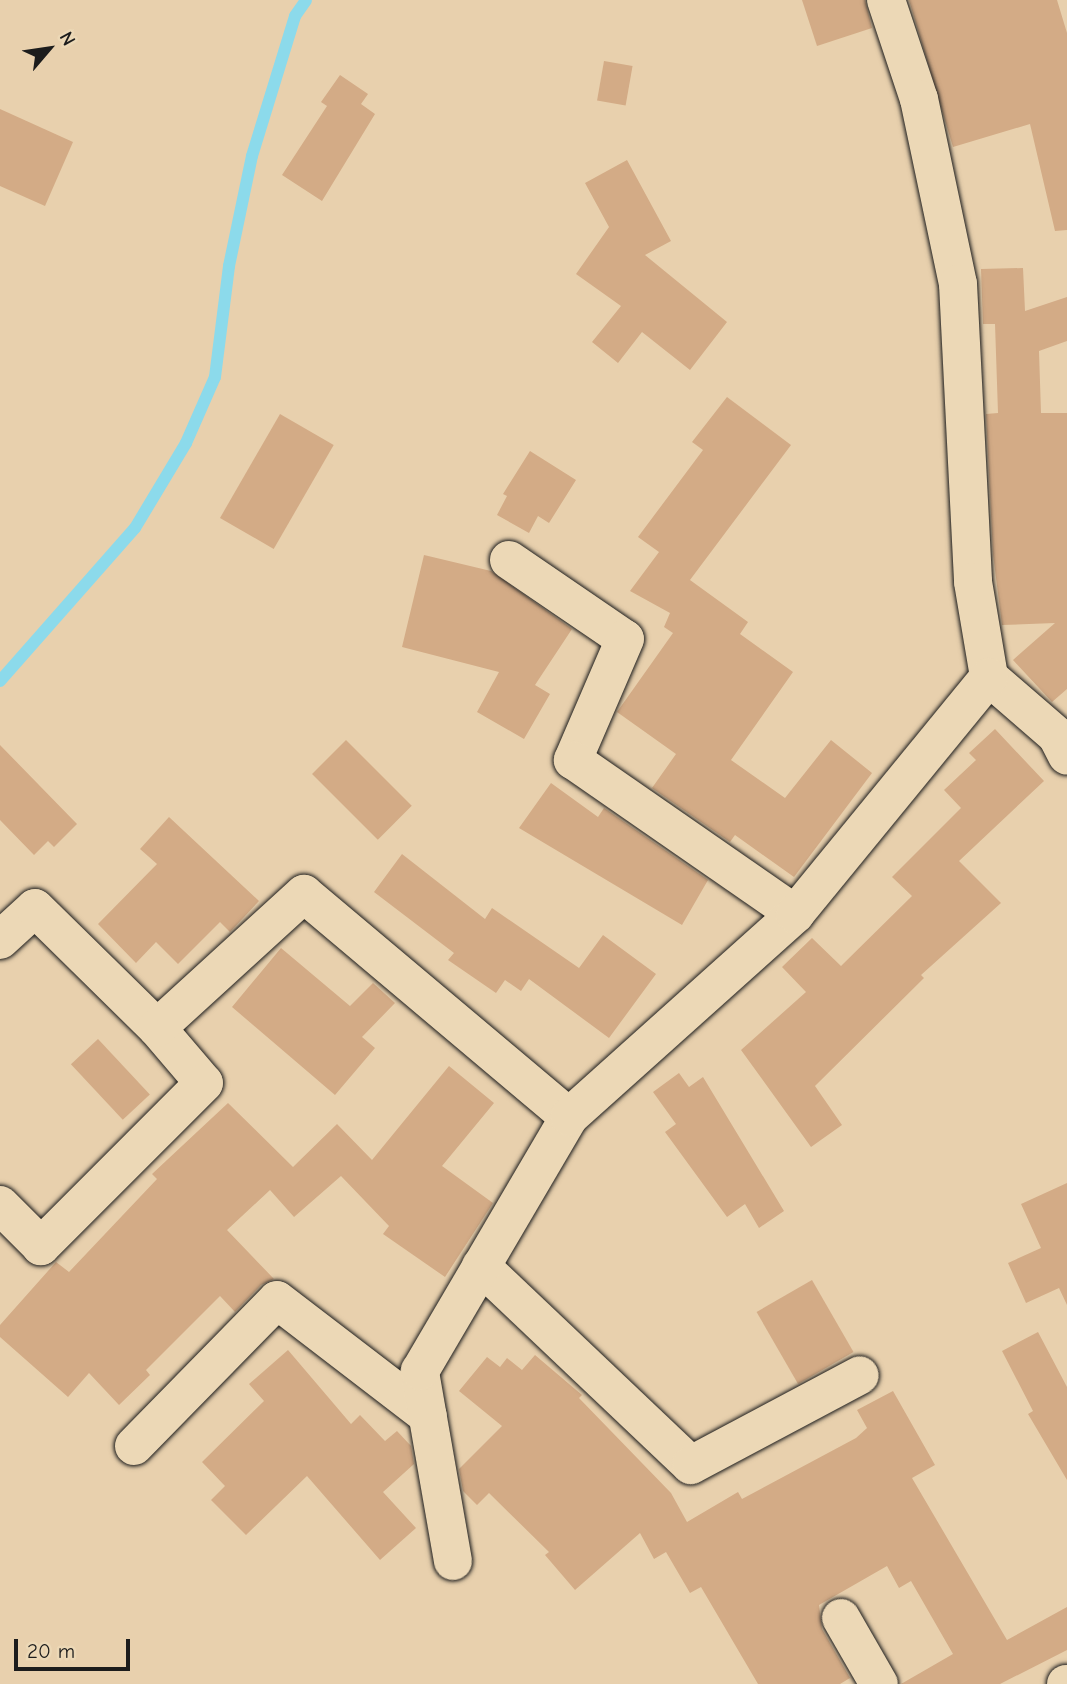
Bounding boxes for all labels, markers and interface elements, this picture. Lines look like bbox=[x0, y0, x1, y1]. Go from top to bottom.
north arrow bbox=[14, 14, 84, 84]
text: N bbox=[55, 28, 80, 50]
scale bar bbox=[18, 1624, 133, 1668]
text: 20 m bbox=[27, 1639, 75, 1663]

